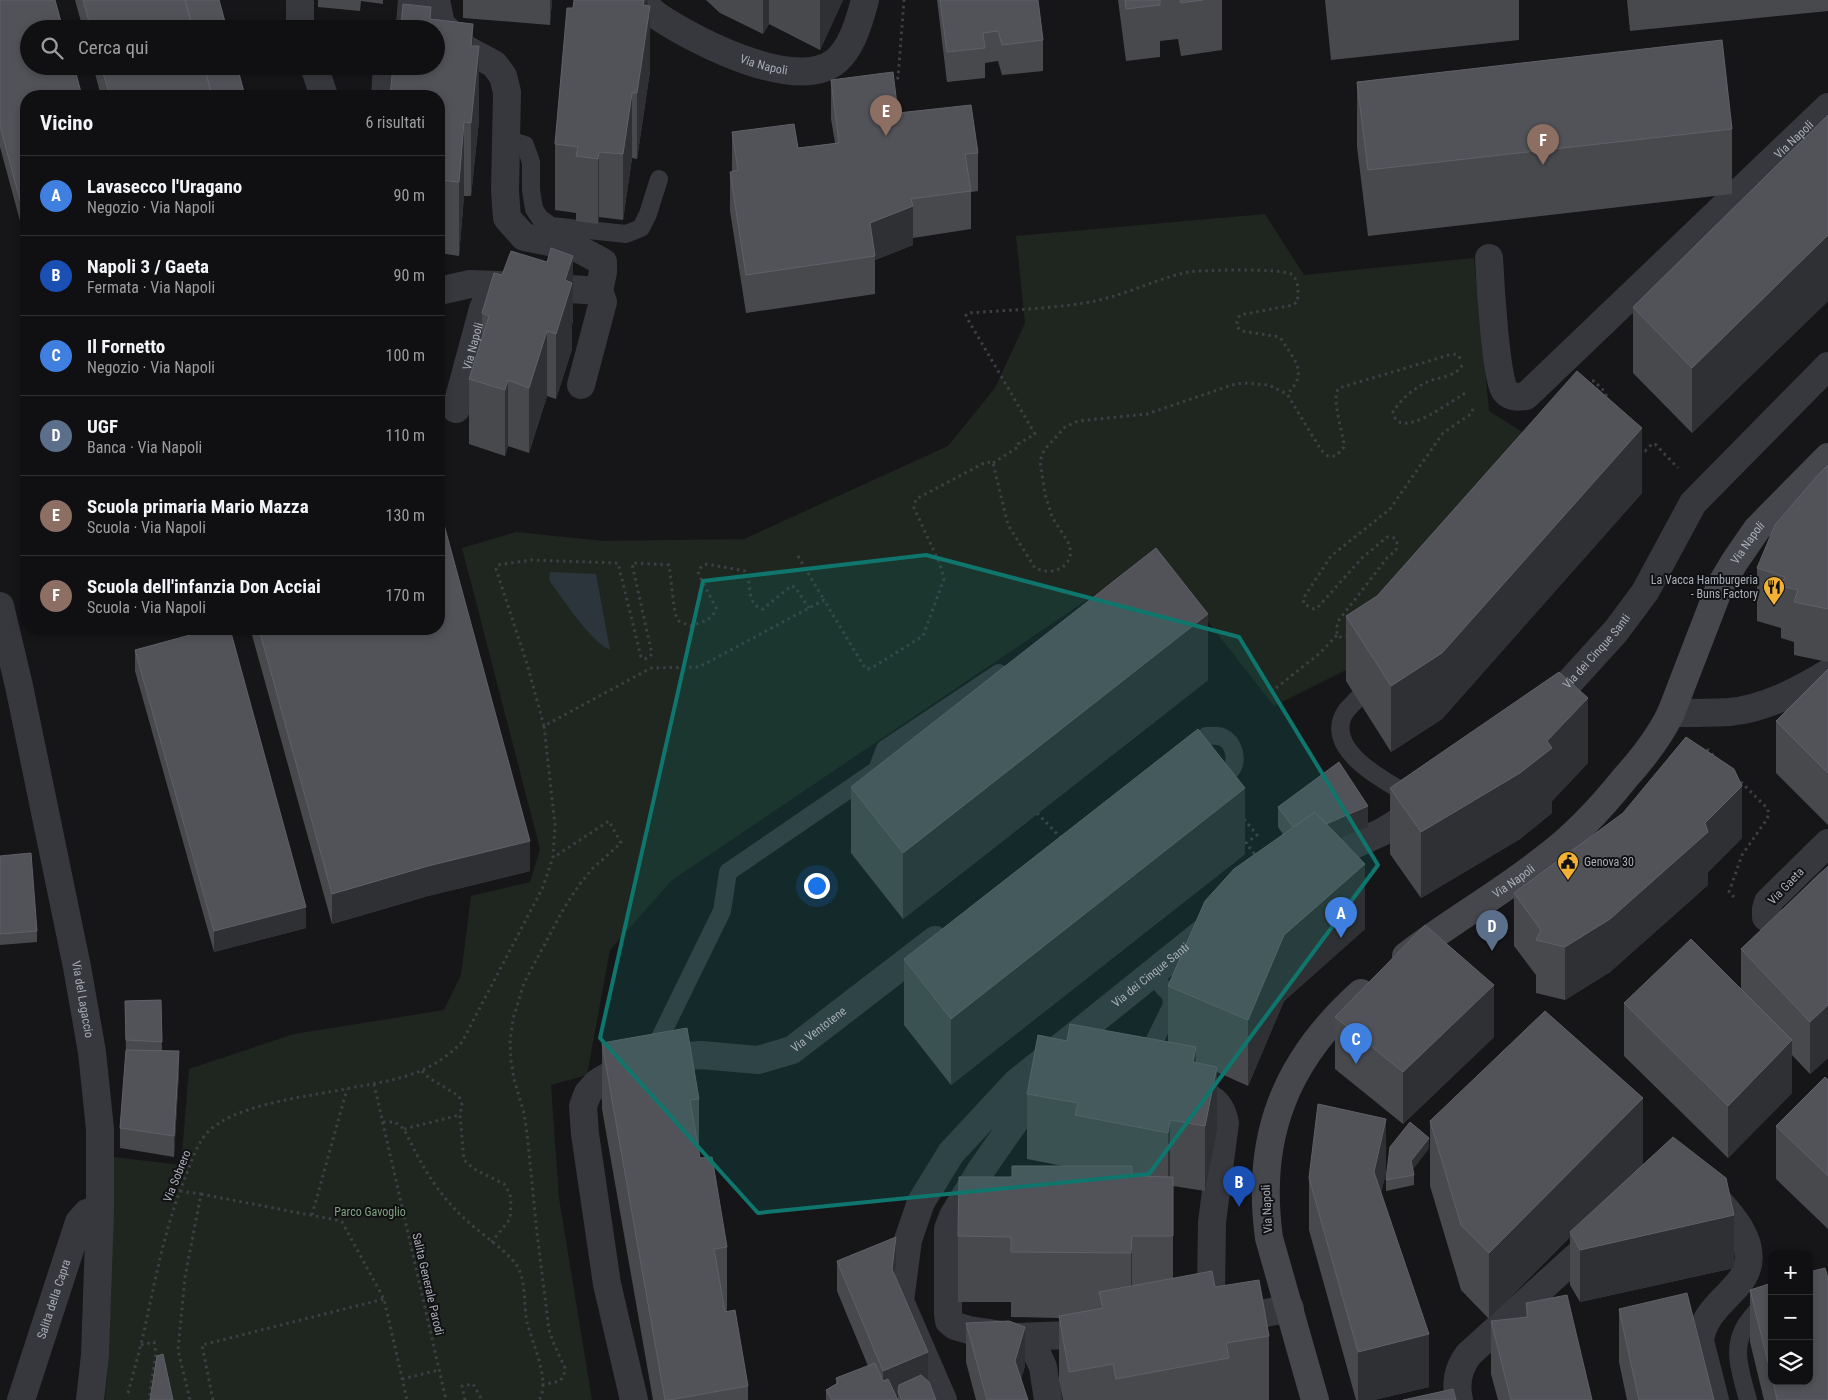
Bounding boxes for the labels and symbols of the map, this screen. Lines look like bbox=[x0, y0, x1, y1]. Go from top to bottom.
street label: Via Napoli bbox=[738, 52, 788, 77]
pin: E bbox=[870, 95, 902, 136]
street label: Via Napoli bbox=[1772, 118, 1816, 161]
pin: F bbox=[1527, 124, 1559, 165]
street label: Via Napoli bbox=[460, 321, 486, 372]
street label: Via Napoli bbox=[1728, 519, 1767, 567]
place label: La Vacca Hamburgeria - Buns Factory bbox=[1651, 573, 1758, 601]
restaurant icon: La Vacca Hamburgeria - Buns Factory bbox=[1762, 575, 1786, 606]
street label: Via dei Cinque Santi bbox=[1560, 611, 1633, 692]
public building icon: Genova 30 bbox=[1556, 850, 1580, 881]
place label: Genova 30 bbox=[1584, 855, 1634, 869]
street label: Via Napoli bbox=[1490, 862, 1538, 901]
street label: Via Gaeta bbox=[1765, 865, 1807, 907]
your location bbox=[804, 873, 830, 899]
pin: A bbox=[1325, 897, 1357, 938]
pin: D bbox=[1476, 910, 1508, 951]
street label: Via dei Cinque Santi bbox=[1109, 940, 1192, 1010]
street label: Via del Lagaccio bbox=[69, 959, 96, 1039]
street label: Via Ventotene bbox=[788, 1004, 849, 1055]
pin: C bbox=[1340, 1023, 1372, 1064]
street label: Via Sobrero bbox=[160, 1148, 194, 1204]
pin: B bbox=[1223, 1166, 1255, 1207]
street label: Via Napoli bbox=[1259, 1184, 1275, 1234]
park label: Parco Gavoglio bbox=[334, 1205, 406, 1219]
street label: Salita Generale Parodi bbox=[409, 1231, 447, 1337]
street label: Salita della Capra bbox=[34, 1257, 73, 1341]

